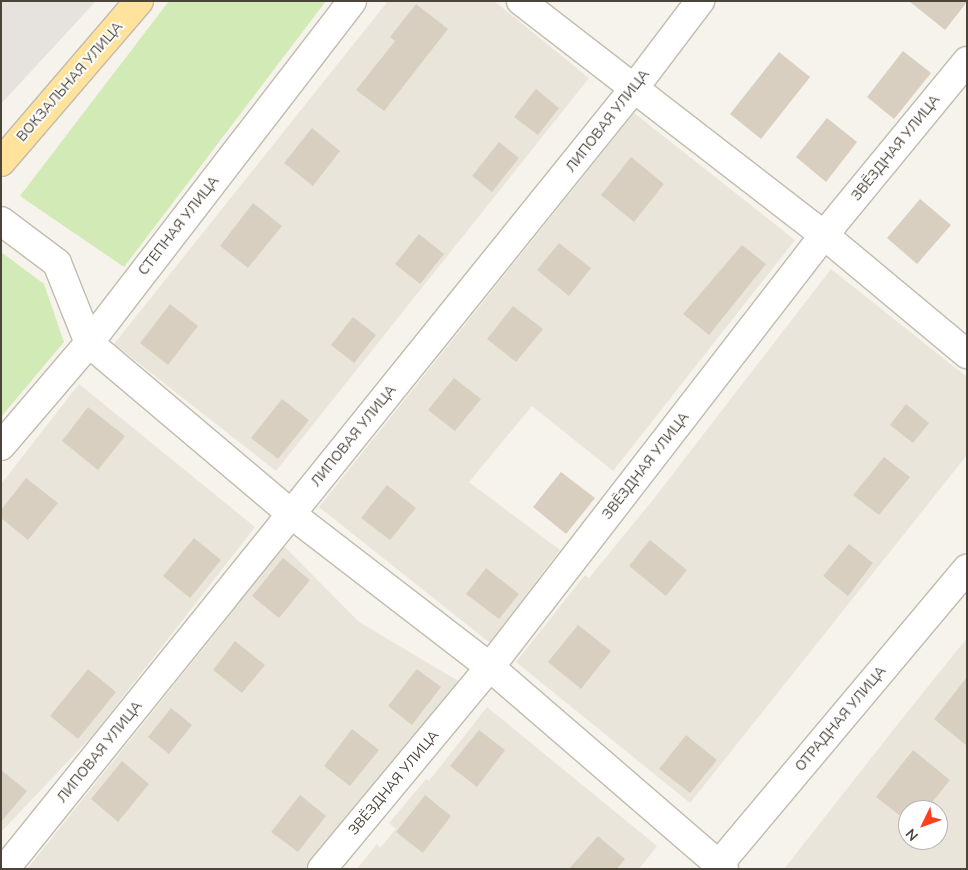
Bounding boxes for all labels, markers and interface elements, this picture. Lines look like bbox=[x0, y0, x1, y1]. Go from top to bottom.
street label: ВОКЗАЛЬНАЯ УЛИЦА bbox=[13, 19, 127, 145]
street label: ЛИПОВАЯ УЛИЦА bbox=[563, 66, 653, 176]
street label: ЗВЁЗДНАЯ УЛИЦА bbox=[848, 92, 944, 204]
street label: СТЕПНАЯ УЛИЦА bbox=[135, 173, 223, 279]
street label: ЛИПОВАЯ УЛИЦА bbox=[308, 382, 400, 490]
street label: ЗВЁЗДНАЯ УЛИЦА bbox=[599, 409, 693, 523]
street label: ОТРАДНАЯ УЛИЦА bbox=[792, 663, 890, 775]
street label: ЛИПОВАЯ УЛИЦА bbox=[54, 698, 146, 806]
street label: ЗВЁЗДНАЯ УЛИЦА bbox=[345, 727, 443, 839]
north arrow bbox=[898, 800, 948, 850]
text: N bbox=[902, 824, 923, 845]

